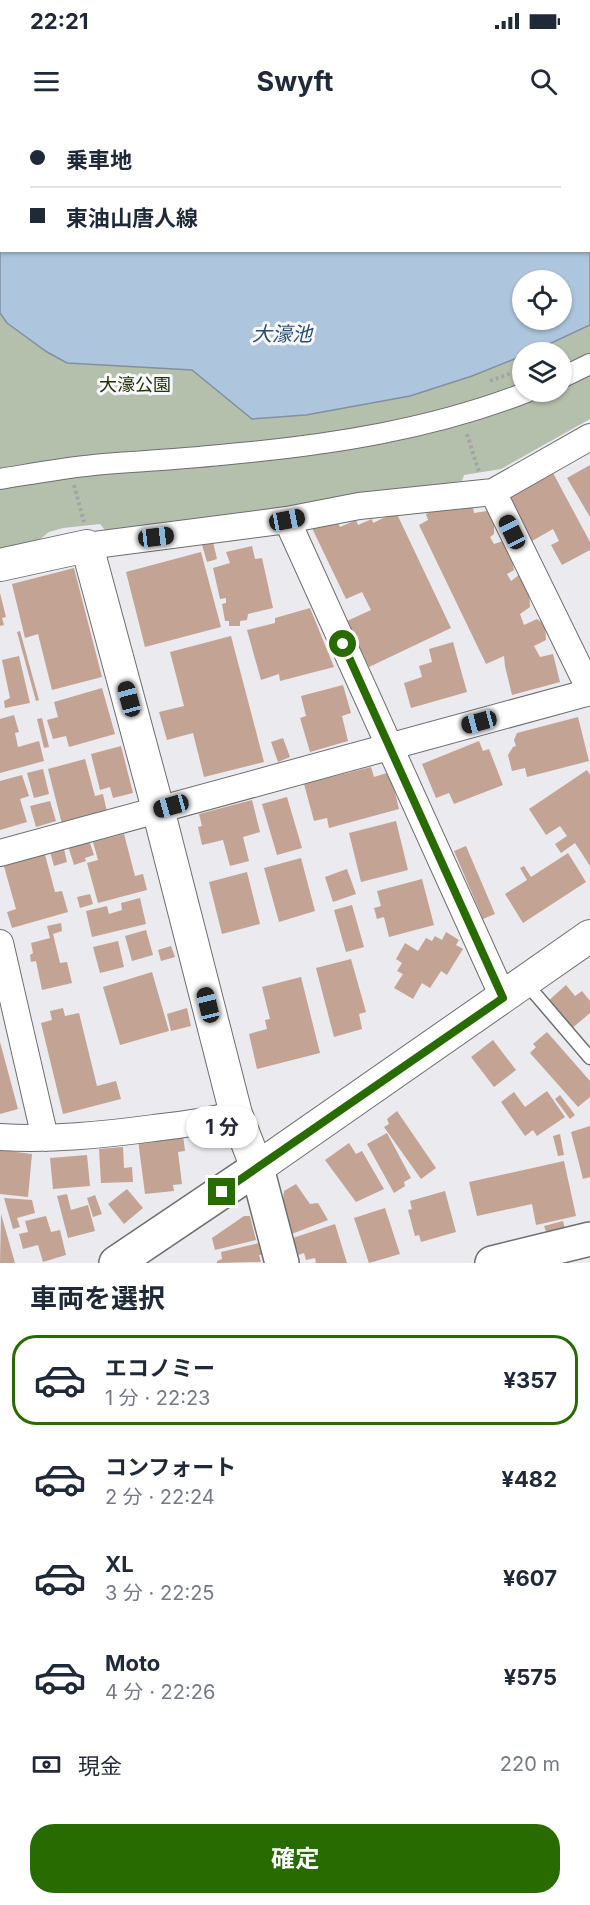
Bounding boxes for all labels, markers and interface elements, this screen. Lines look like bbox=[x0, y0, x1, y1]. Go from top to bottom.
text: 22:21 bbox=[30, 8, 88, 34]
icon: menu bbox=[30, 65, 63, 98]
text: Swyft bbox=[257, 65, 333, 98]
icon: search bbox=[527, 65, 560, 98]
text: 乗車地 bbox=[66, 147, 132, 173]
text: 東油山唐人線 bbox=[66, 205, 198, 231]
map controls bbox=[512, 270, 572, 402]
button: locate bbox=[512, 270, 572, 330]
water label: 大濠池 bbox=[252, 322, 314, 346]
button: layers bbox=[512, 342, 572, 402]
park label: 大濠公園 bbox=[99, 374, 171, 395]
car bbox=[268, 508, 306, 532]
car bbox=[496, 512, 528, 552]
car bbox=[137, 526, 175, 548]
route start bbox=[329, 630, 356, 657]
car bbox=[116, 679, 142, 719]
car bbox=[459, 709, 499, 735]
car bbox=[151, 792, 191, 820]
car bbox=[195, 985, 221, 1025]
callout: 1 分 bbox=[186, 1105, 258, 1147]
text: 1 分 bbox=[205, 1115, 239, 1139]
route end bbox=[208, 1178, 235, 1205]
text: 車両を選択 bbox=[30, 1282, 165, 1315]
icon: car bbox=[33, 1353, 87, 1407]
text: エコノミー bbox=[105, 1355, 215, 1381]
text: ¥357 bbox=[503, 1367, 557, 1393]
text: 1 分 · 22:23 bbox=[105, 1386, 210, 1410]
icon: car bbox=[33, 1452, 87, 1506]
text: コンフォート bbox=[105, 1454, 236, 1480]
text: ¥482 bbox=[501, 1466, 557, 1492]
text: 2 分 · 22:24 bbox=[105, 1485, 215, 1509]
icon: car bbox=[33, 1551, 87, 1605]
text: XL bbox=[105, 1551, 134, 1577]
text: ¥607 bbox=[503, 1565, 557, 1591]
text: 3 分 · 22:25 bbox=[105, 1581, 215, 1605]
icon: car bbox=[33, 1650, 87, 1704]
text: Moto bbox=[105, 1650, 160, 1676]
text: ¥575 bbox=[504, 1664, 557, 1690]
text: 4 分 · 22:26 bbox=[105, 1680, 215, 1704]
icon: cash bbox=[30, 1748, 63, 1781]
text: 220 m bbox=[500, 1752, 560, 1776]
text: 現金 bbox=[78, 1753, 122, 1779]
button: 確定 bbox=[30, 1824, 560, 1893]

